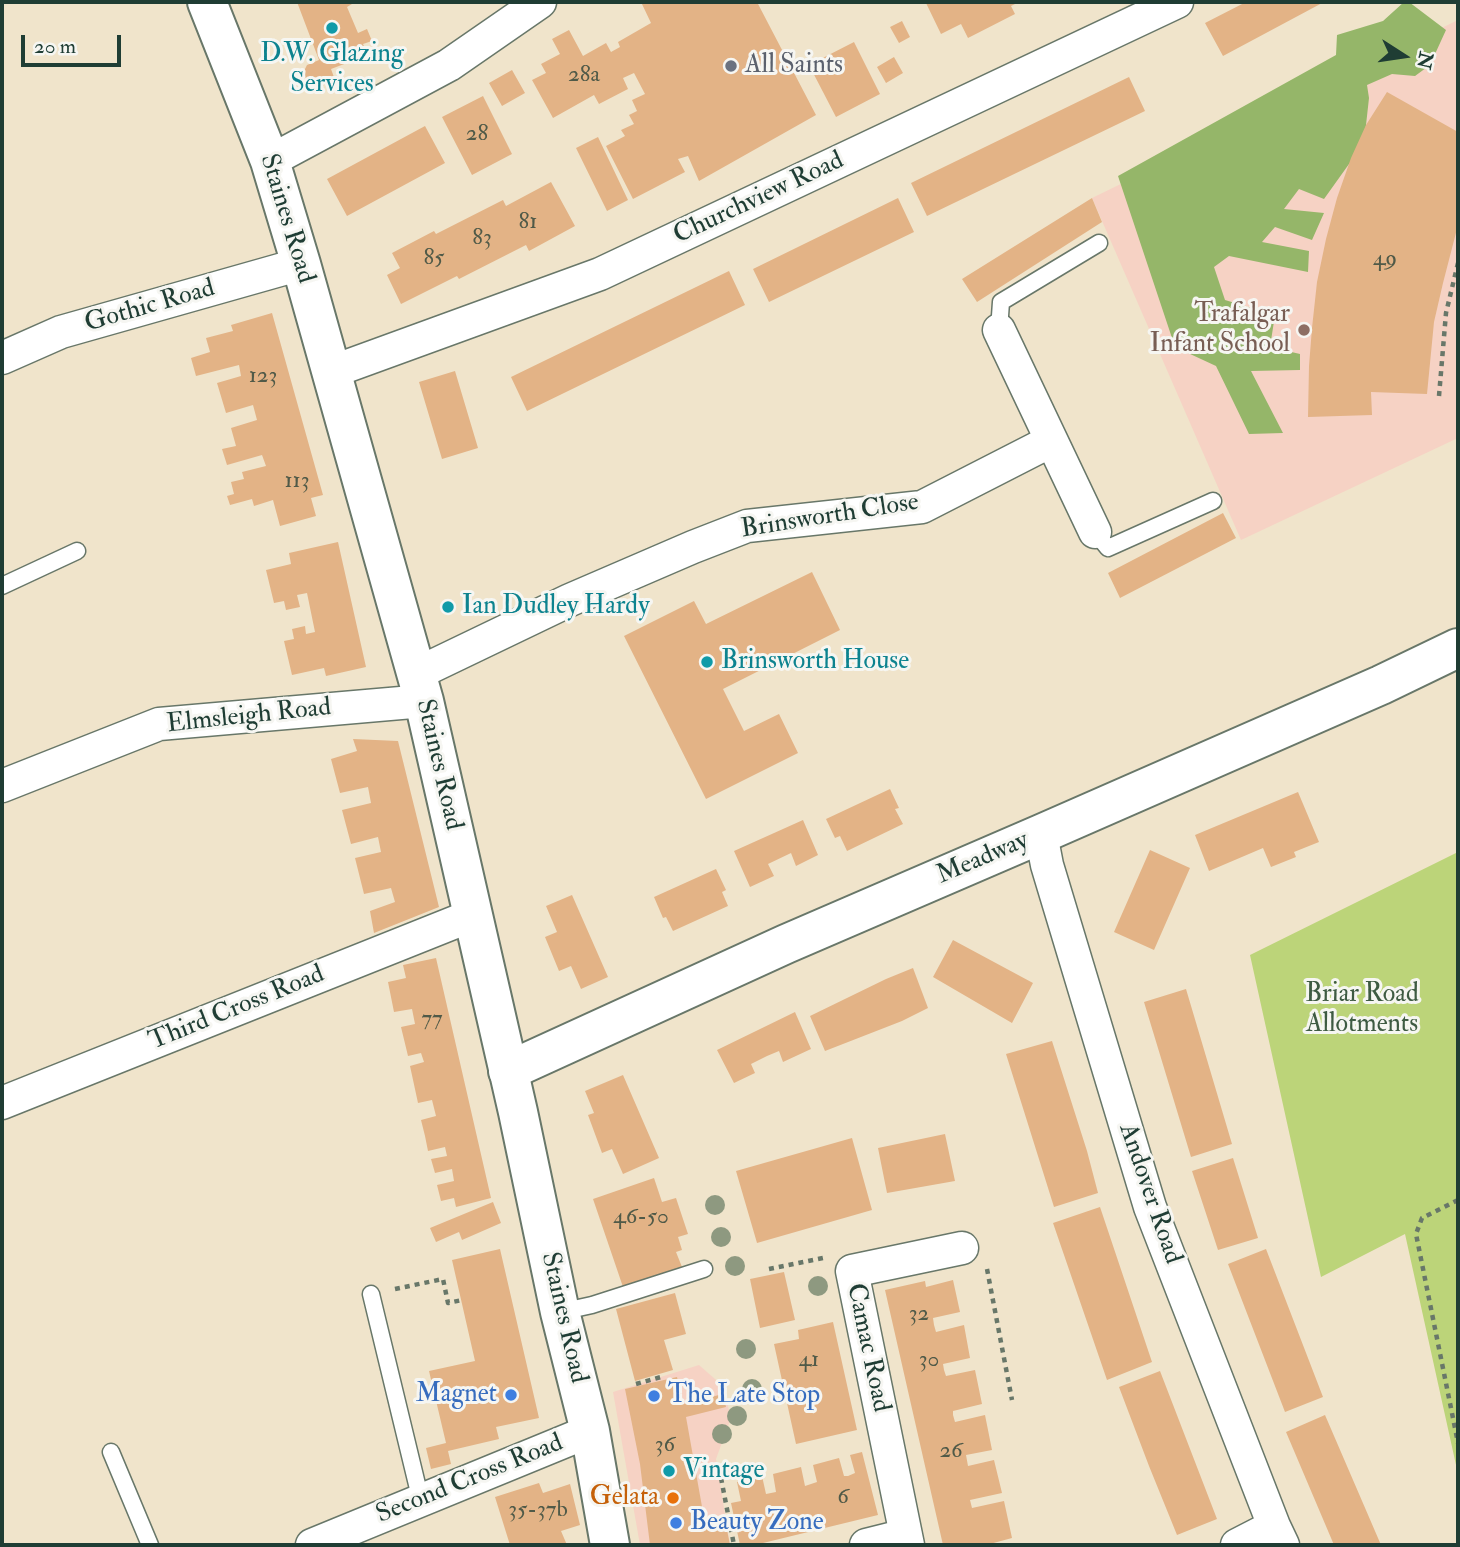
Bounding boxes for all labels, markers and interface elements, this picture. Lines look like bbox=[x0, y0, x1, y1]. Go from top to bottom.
marker: D.W. Glazing Services bbox=[324, 20, 340, 36]
scale bar bbox=[24, 21, 124, 65]
north arrow bbox=[1369, 21, 1439, 91]
text: 20 m bbox=[34, 33, 76, 60]
place label: D.W. Glazing Services bbox=[260, 39, 404, 100]
place label: All Saints bbox=[745, 50, 843, 82]
text: N bbox=[1411, 50, 1438, 71]
marker: All Saints bbox=[723, 58, 739, 74]
house number: 28a bbox=[568, 62, 600, 90]
house number: 28 bbox=[466, 121, 488, 149]
street label: Churchview Road bbox=[669, 146, 849, 252]
street label: Staines Road bbox=[252, 151, 320, 287]
house number: 81 bbox=[518, 209, 538, 237]
house number: 83 bbox=[472, 225, 492, 253]
house number: 85 bbox=[424, 245, 444, 273]
house number: 49 bbox=[1373, 246, 1397, 274]
street label: Gothic Road bbox=[82, 274, 218, 340]
place label: Trafalgar Infant School bbox=[1150, 299, 1290, 360]
marker: Trafalgar Infant School bbox=[1296, 322, 1312, 338]
house number: 123 bbox=[249, 363, 277, 391]
house number: 113 bbox=[284, 468, 310, 496]
street label: Brinsworth Close bbox=[739, 488, 921, 546]
place label: Ian Dudley Hardy bbox=[462, 591, 650, 623]
marker: Ian Dudley Hardy bbox=[440, 599, 456, 615]
place label: Brinsworth House bbox=[721, 646, 909, 678]
marker: Brinsworth House bbox=[699, 654, 715, 670]
street label: Elmsleigh Road bbox=[165, 693, 333, 741]
street label: Staines Road bbox=[408, 696, 468, 834]
street label: Meadway bbox=[932, 826, 1034, 892]
street label: Third Cross Road bbox=[145, 960, 329, 1058]
park label: Briar Road Allotments bbox=[1305, 979, 1419, 1040]
house number: 77 bbox=[421, 1006, 443, 1034]
street label: Andover Road bbox=[1110, 1120, 1188, 1268]
house number: 46-50 bbox=[613, 1204, 669, 1232]
street label: Staines Road bbox=[533, 1249, 593, 1387]
street label: Camac Road bbox=[838, 1281, 896, 1415]
house number: 32 bbox=[909, 1301, 929, 1329]
house number: 41 bbox=[799, 1347, 819, 1375]
house number: 30 bbox=[919, 1347, 939, 1375]
place label: Magnet bbox=[416, 1379, 497, 1411]
place label: The Late Stop bbox=[668, 1380, 820, 1412]
marker: Magnet bbox=[503, 1387, 519, 1403]
marker: The Late Stop bbox=[646, 1388, 662, 1404]
street label: Second Cross Road bbox=[372, 1428, 568, 1532]
house number: 36 bbox=[655, 1432, 675, 1460]
house number: 26 bbox=[939, 1438, 963, 1466]
place label: Vintage bbox=[683, 1455, 764, 1487]
marker: Vintage bbox=[661, 1463, 677, 1479]
place label: Gelata bbox=[590, 1482, 659, 1514]
house number: 6 bbox=[837, 1484, 849, 1512]
marker: Gelata bbox=[665, 1490, 681, 1506]
house number: 35-37b bbox=[508, 1497, 568, 1525]
place label: Beauty Zone bbox=[690, 1507, 824, 1539]
marker: Beauty Zone bbox=[668, 1515, 684, 1531]

